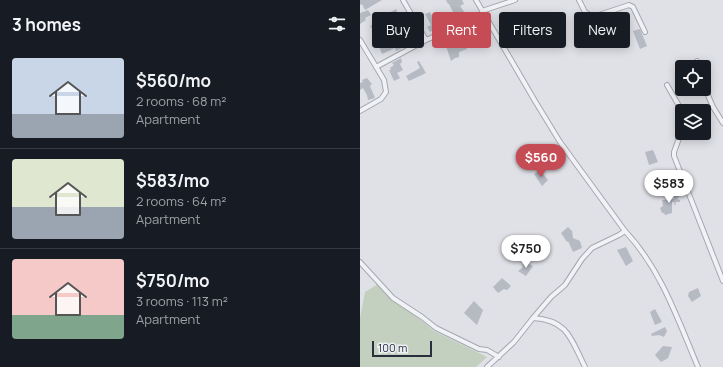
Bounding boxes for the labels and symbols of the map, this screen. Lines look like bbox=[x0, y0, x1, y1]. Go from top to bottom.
pin: $560 bbox=[517, 144, 565, 178]
pin: $583 bbox=[645, 170, 693, 204]
pin: $750 bbox=[502, 235, 550, 269]
scale bar bbox=[372, 339, 432, 358]

